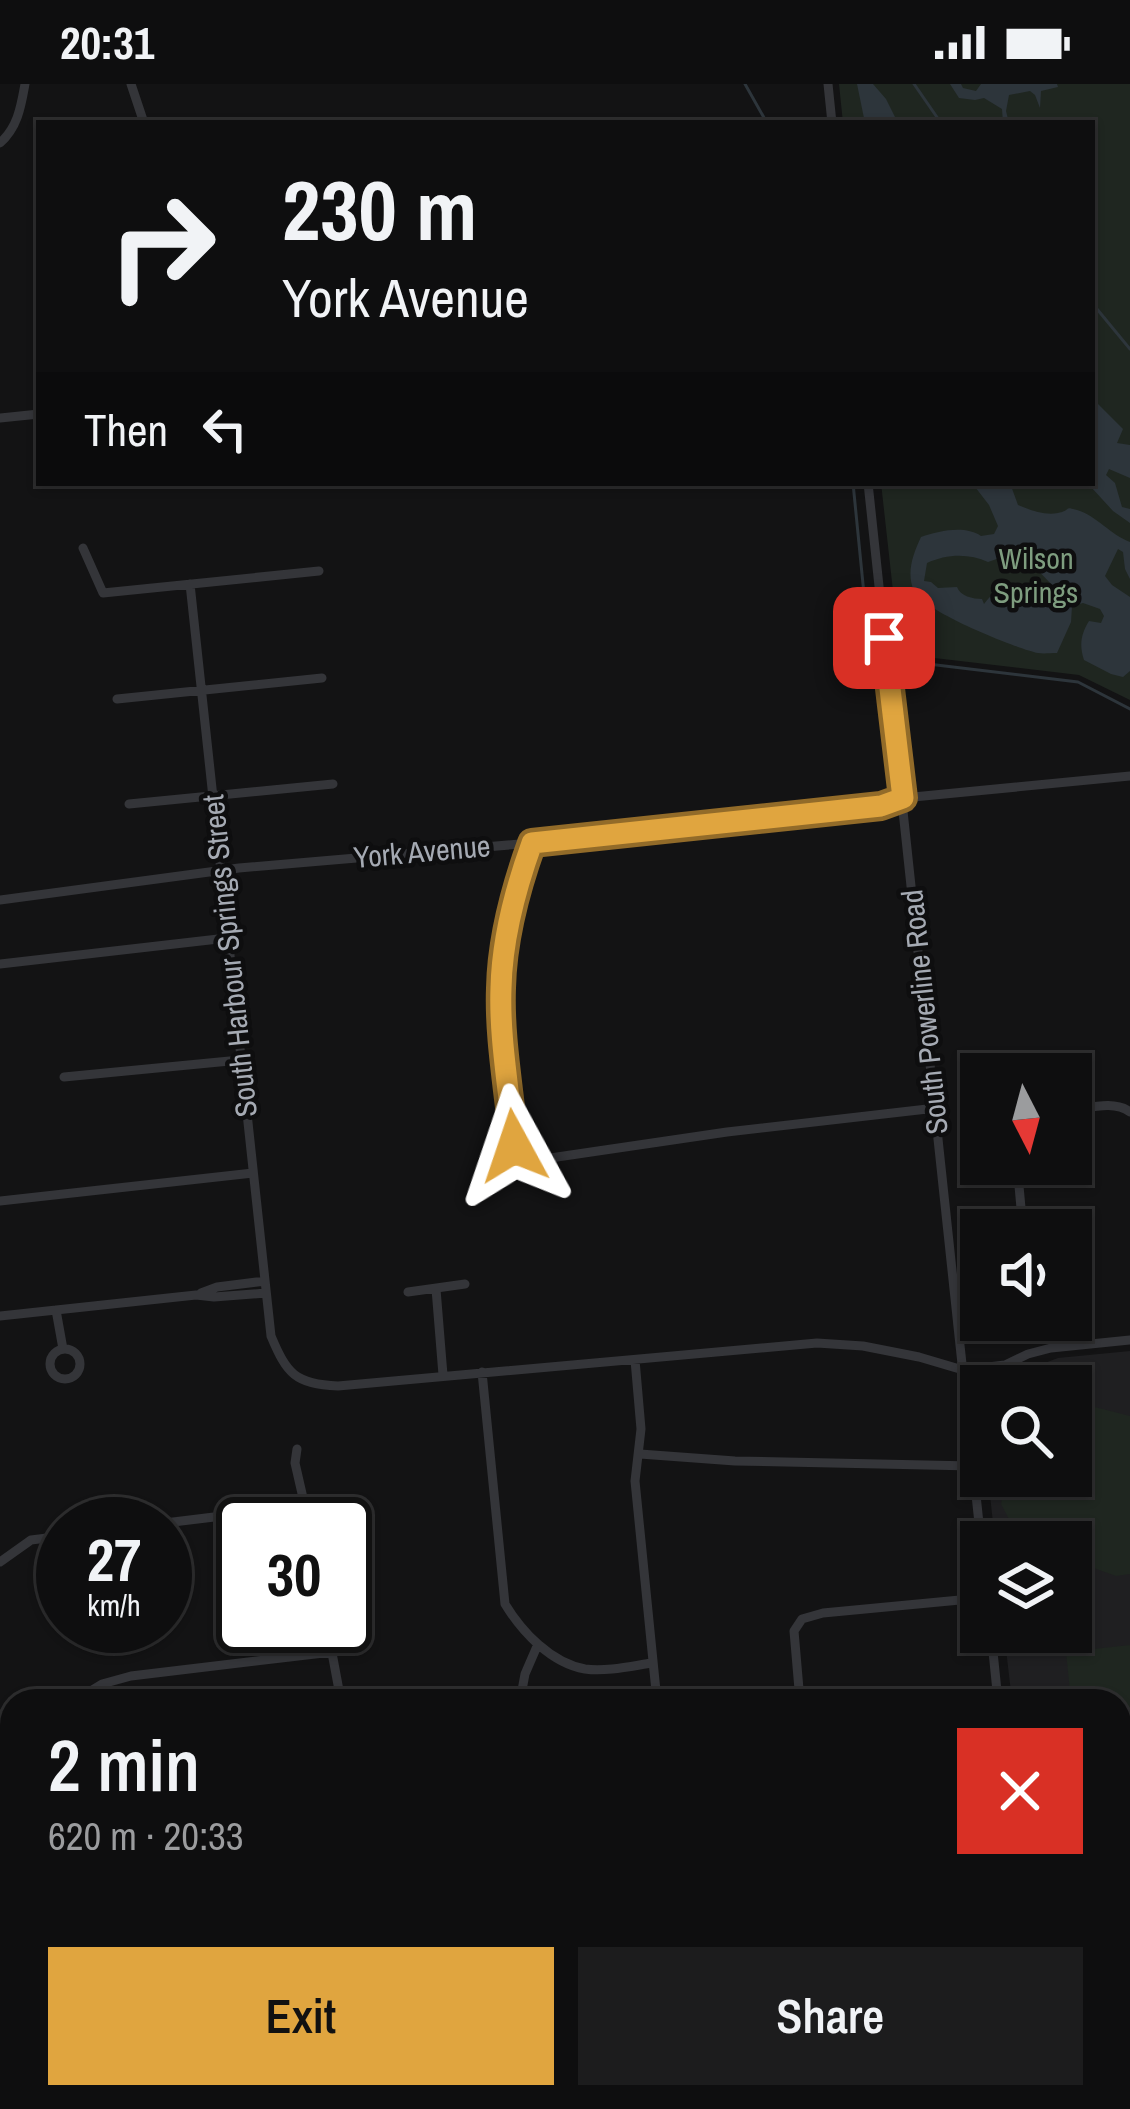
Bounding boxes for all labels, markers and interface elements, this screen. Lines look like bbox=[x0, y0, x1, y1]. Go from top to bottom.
text: 20:31 bbox=[60, 12, 154, 73]
text: 230 m bbox=[282, 153, 477, 266]
icon: right bbox=[84, 168, 240, 324]
text: York Avenue bbox=[282, 261, 529, 334]
icon: left bbox=[192, 396, 258, 462]
text: Then bbox=[84, 399, 168, 460]
park label: Wilson Springs bbox=[994, 538, 1078, 612]
pin bbox=[833, 587, 935, 689]
icon: arrive bbox=[851, 605, 917, 671]
street label: South Harbour Springs Street bbox=[192, 793, 266, 1119]
street label: York Avenue bbox=[352, 825, 492, 877]
street label: South Powerline Road bbox=[891, 888, 957, 1137]
north arrow bbox=[960, 1053, 1092, 1185]
map controls bbox=[960, 1053, 1092, 1653]
position arrow bbox=[451, 1083, 577, 1209]
button: sound bbox=[960, 1209, 1092, 1341]
button: search bbox=[960, 1365, 1092, 1497]
speed limit sign: 30 bbox=[216, 1497, 372, 1653]
text: 27 bbox=[87, 1519, 141, 1600]
button: layers bbox=[960, 1521, 1092, 1653]
text: km/h bbox=[87, 1585, 141, 1625]
text: 2 min bbox=[48, 1716, 200, 1813]
button: close bbox=[957, 1728, 1083, 1854]
text: 620 m · 20:33 bbox=[48, 1810, 244, 1862]
button: Exit bbox=[48, 1947, 554, 2085]
button: Share bbox=[578, 1947, 1083, 2085]

